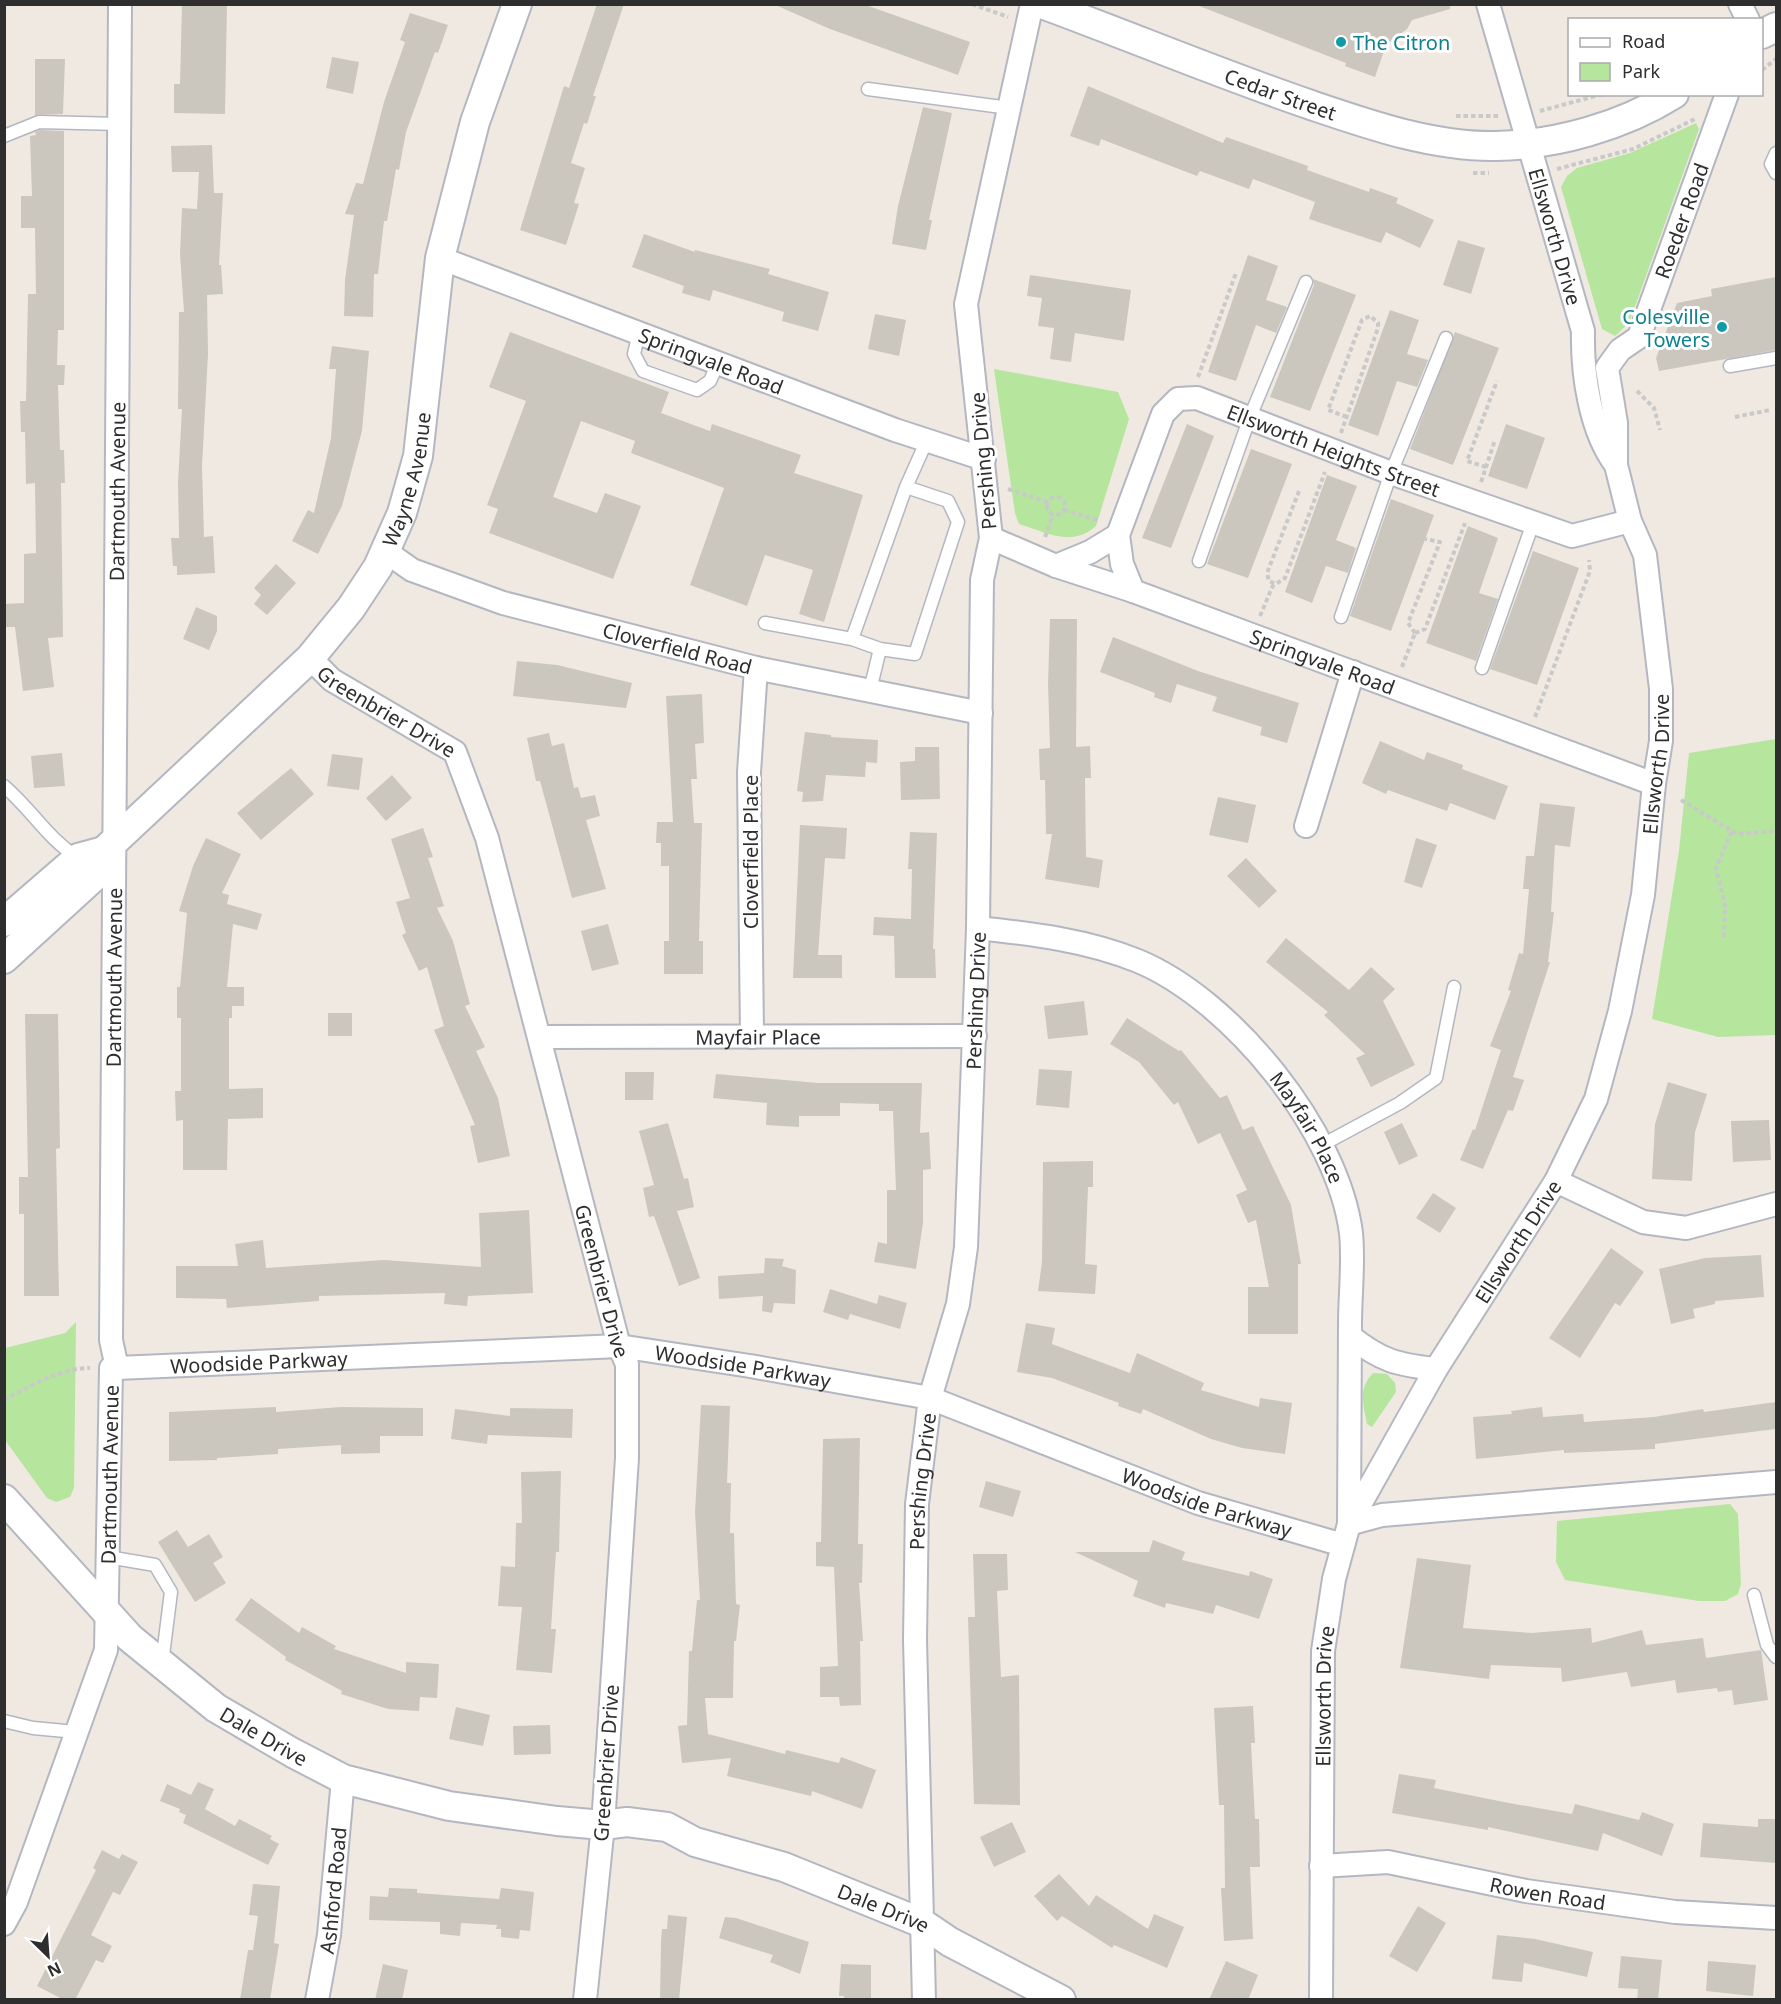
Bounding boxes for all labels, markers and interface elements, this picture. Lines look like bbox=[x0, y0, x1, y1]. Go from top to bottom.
legend bbox=[1568, 18, 1763, 96]
place label: The Citron bbox=[1353, 29, 1450, 56]
text: Road bbox=[1622, 29, 1665, 53]
marker: The Citron bbox=[1334, 35, 1348, 49]
text: Park bbox=[1622, 59, 1660, 83]
street label: Cedar Street bbox=[1221, 62, 1340, 126]
street label: Roeder Road bbox=[1648, 159, 1714, 282]
street label: Ellsworth Drive bbox=[1523, 165, 1588, 308]
place label: Colesville Towers bbox=[1622, 303, 1710, 353]
marker: Colesville Towers bbox=[1715, 320, 1729, 334]
street label: Springvale Road bbox=[635, 321, 787, 400]
street label: Pershing Drive bbox=[964, 391, 1002, 531]
street label: Ellsworth Heights Street bbox=[1223, 397, 1444, 503]
street label: Dartmouth Avenue bbox=[103, 401, 131, 581]
street label: Wayne Avenue bbox=[375, 411, 436, 551]
street label: Cloverfield Road bbox=[600, 616, 755, 680]
street label: Springvale Road bbox=[1246, 622, 1399, 700]
street label: Greenbrier Drive bbox=[311, 659, 461, 763]
street label: Ellsworth Drive bbox=[1636, 694, 1675, 836]
street label: Cloverfield Place bbox=[737, 775, 764, 929]
street label: Dartmouth Avenue bbox=[99, 887, 128, 1067]
street label: Pershing Drive bbox=[959, 931, 991, 1070]
street label: Mayfair Place bbox=[695, 1023, 821, 1050]
street label: Mayfair Place bbox=[1264, 1065, 1351, 1187]
street label: Ellsworth Drive bbox=[1468, 1174, 1567, 1308]
street label: Greenbrier Drive bbox=[569, 1201, 636, 1362]
street label: Woodside Parkway bbox=[653, 1338, 834, 1394]
street label: Woodside Parkway bbox=[169, 1344, 349, 1379]
street label: Dartmouth Avenue bbox=[94, 1385, 124, 1565]
street label: Pershing Drive bbox=[903, 1411, 942, 1550]
street label: Woodside Parkway bbox=[1118, 1461, 1296, 1543]
street label: Ellsworth Drive bbox=[1309, 1624, 1340, 1767]
street label: Greenbrier Drive bbox=[587, 1684, 625, 1842]
street label: Dale Drive bbox=[215, 1700, 312, 1772]
street label: Ashford Road bbox=[312, 1826, 352, 1956]
street label: Rowen Road bbox=[1487, 1870, 1607, 1916]
street label: Dale Drive bbox=[834, 1877, 936, 1938]
north arrow bbox=[18, 1926, 78, 1986]
text: N bbox=[44, 1957, 65, 1982]

